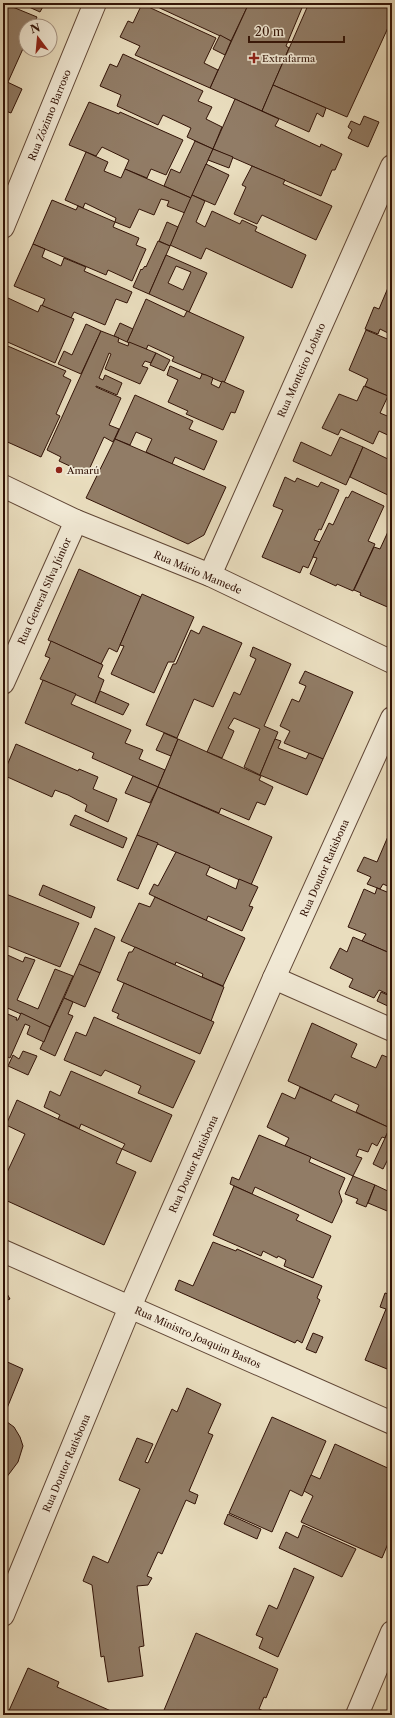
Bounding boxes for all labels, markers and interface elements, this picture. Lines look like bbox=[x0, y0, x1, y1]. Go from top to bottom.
north arrow bbox=[18, 18, 58, 58]
scale bar bbox=[249, 18, 344, 44]
text: N bbox=[29, 20, 42, 36]
text: 20 m bbox=[255, 24, 284, 39]
place label: Extrafarma bbox=[262, 52, 316, 65]
marker: Extrafarma bbox=[249, 53, 259, 63]
street label: Rua Zózimo Barroso bbox=[25, 67, 74, 163]
street label: Rua Monteiro Lobato bbox=[275, 321, 328, 420]
place label: Amarú bbox=[66, 464, 99, 477]
marker: Amarú bbox=[54, 465, 64, 475]
street label: Rua General Silva Júnior bbox=[15, 535, 74, 647]
street label: Rua Mário Mamede bbox=[152, 548, 244, 597]
street label: Rua Doutor Ratisbona bbox=[297, 817, 352, 919]
street label: Rua Doutor Ratisbona bbox=[166, 1113, 221, 1215]
street label: Rua Ministro Joaquim Bastos bbox=[133, 1304, 263, 1371]
street label: Rua Doutor Ratisbona bbox=[40, 1412, 93, 1514]

